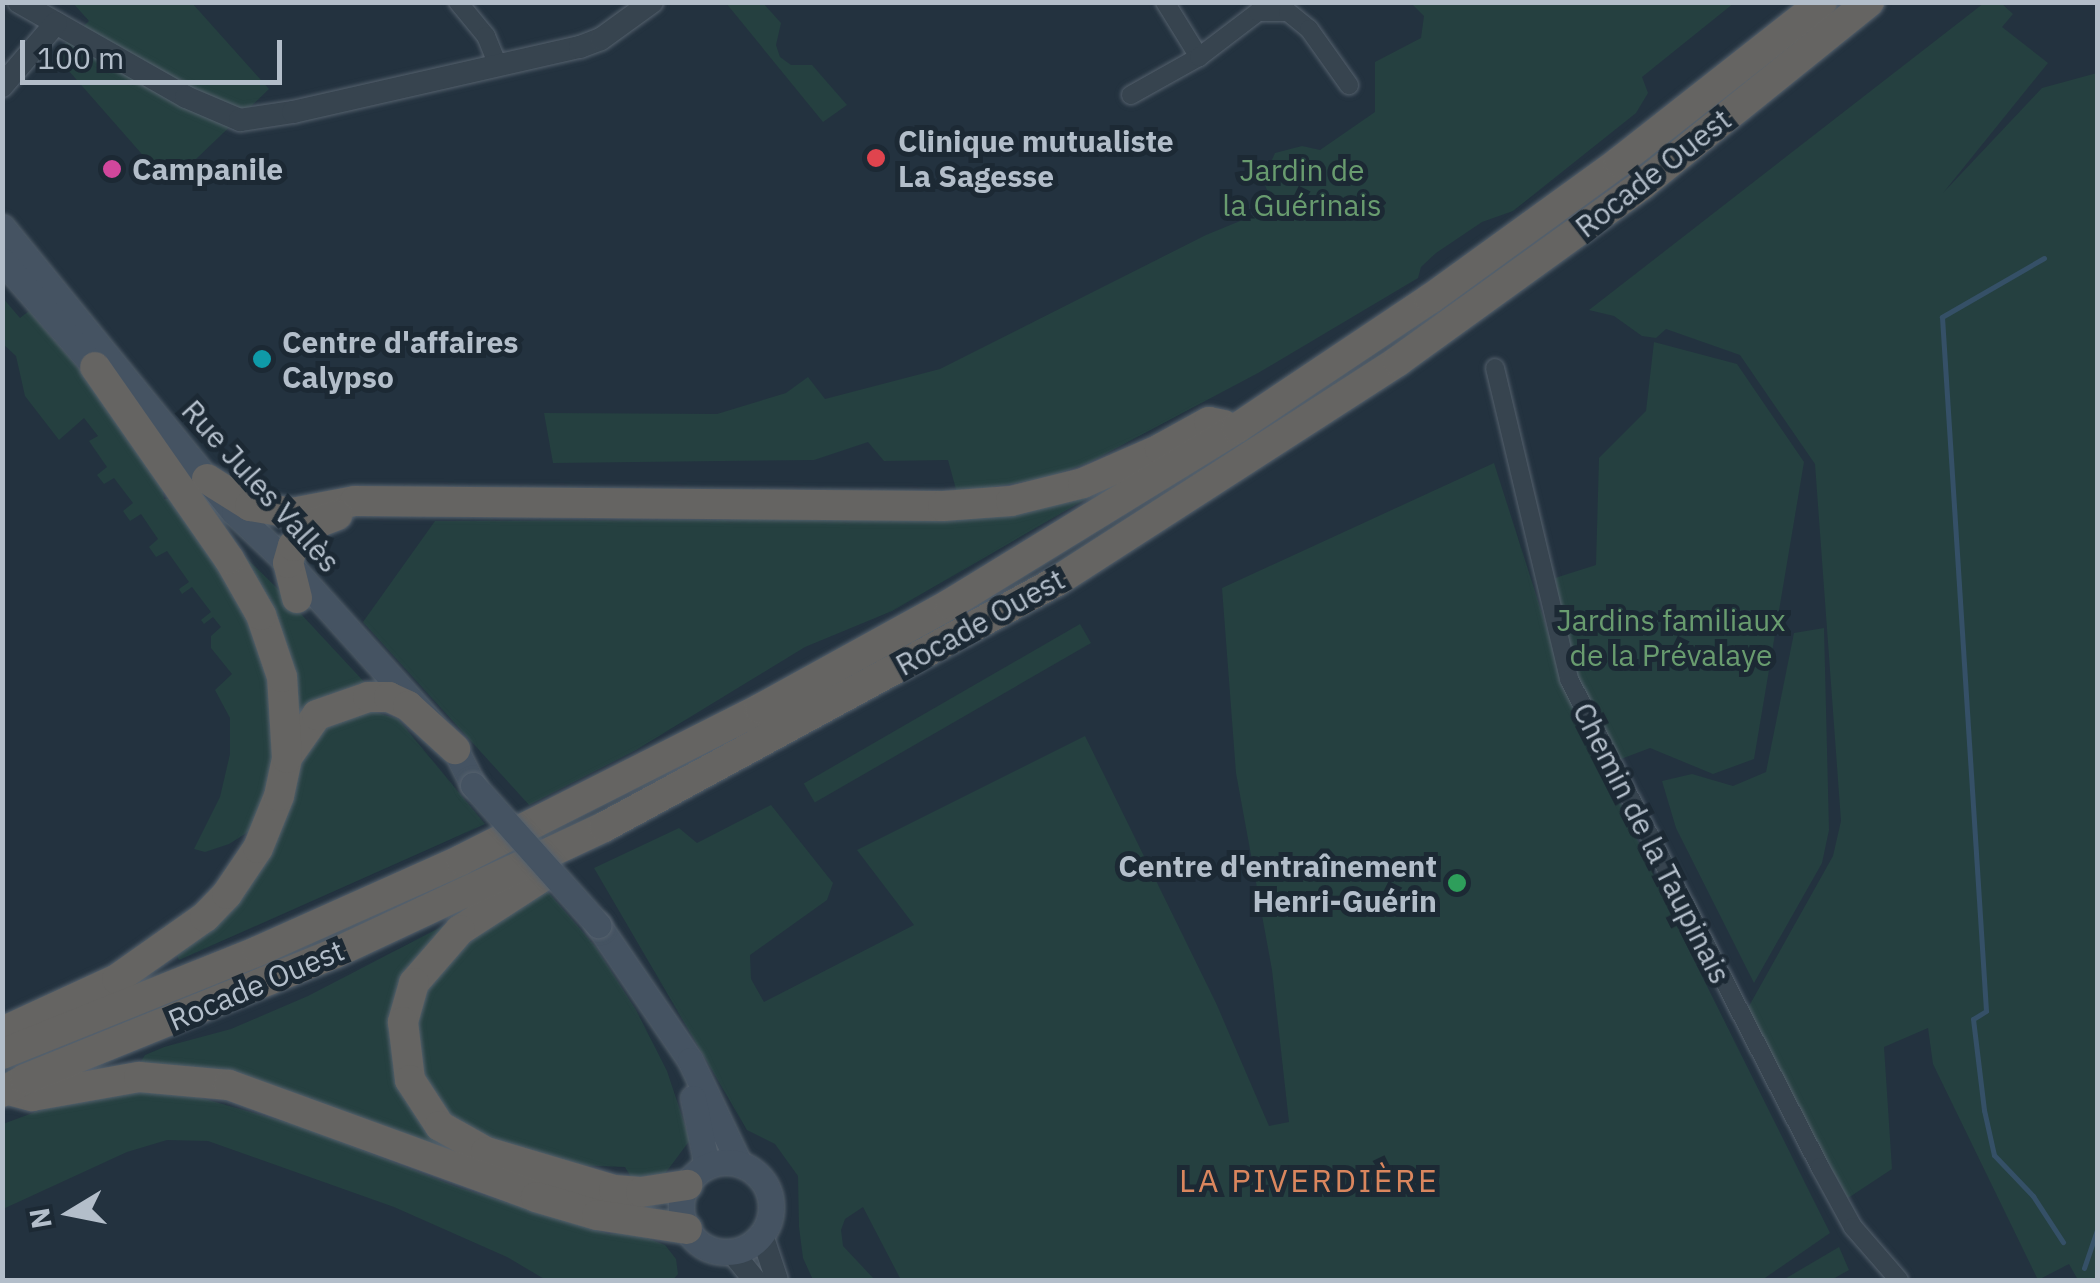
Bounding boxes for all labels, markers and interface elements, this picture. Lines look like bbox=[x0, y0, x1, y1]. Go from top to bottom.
scale bar bbox=[25, 20, 288, 82]
text: 100 m bbox=[37, 38, 124, 77]
street label: Rocade Ouest bbox=[1568, 101, 1738, 245]
place label: Clinique mutualiste La Sagesse bbox=[898, 123, 1174, 194]
marker: Clinique mutualiste La Sagesse bbox=[863, 145, 889, 171]
place label: Campanile bbox=[132, 151, 283, 187]
park label: Jardin de la Guérinais bbox=[1222, 152, 1382, 222]
marker: Campanile bbox=[101, 158, 123, 180]
place label: Centre d'affaires Calypso bbox=[282, 324, 518, 394]
marker: Centre d'affaires Calypso bbox=[251, 348, 273, 370]
street label: Rue Jules Vallès bbox=[174, 393, 348, 579]
street label: Rocade Ouest bbox=[889, 561, 1071, 683]
park label: Jardins familiaux de la Prévalaye bbox=[1556, 602, 1786, 672]
street label: Chemin de la Taupinais bbox=[1566, 697, 1738, 989]
place label: Centre d'entraînement Henri-Guérin bbox=[1118, 848, 1437, 918]
marker: Centre d'entraînement Henri-Guérin bbox=[1446, 872, 1468, 894]
street label: Rocade Ouest bbox=[163, 932, 349, 1038]
district label: LA PIVERDIÈRE bbox=[1179, 1161, 1439, 1199]
north arrow bbox=[20, 1163, 120, 1263]
text: N bbox=[20, 1205, 60, 1231]

